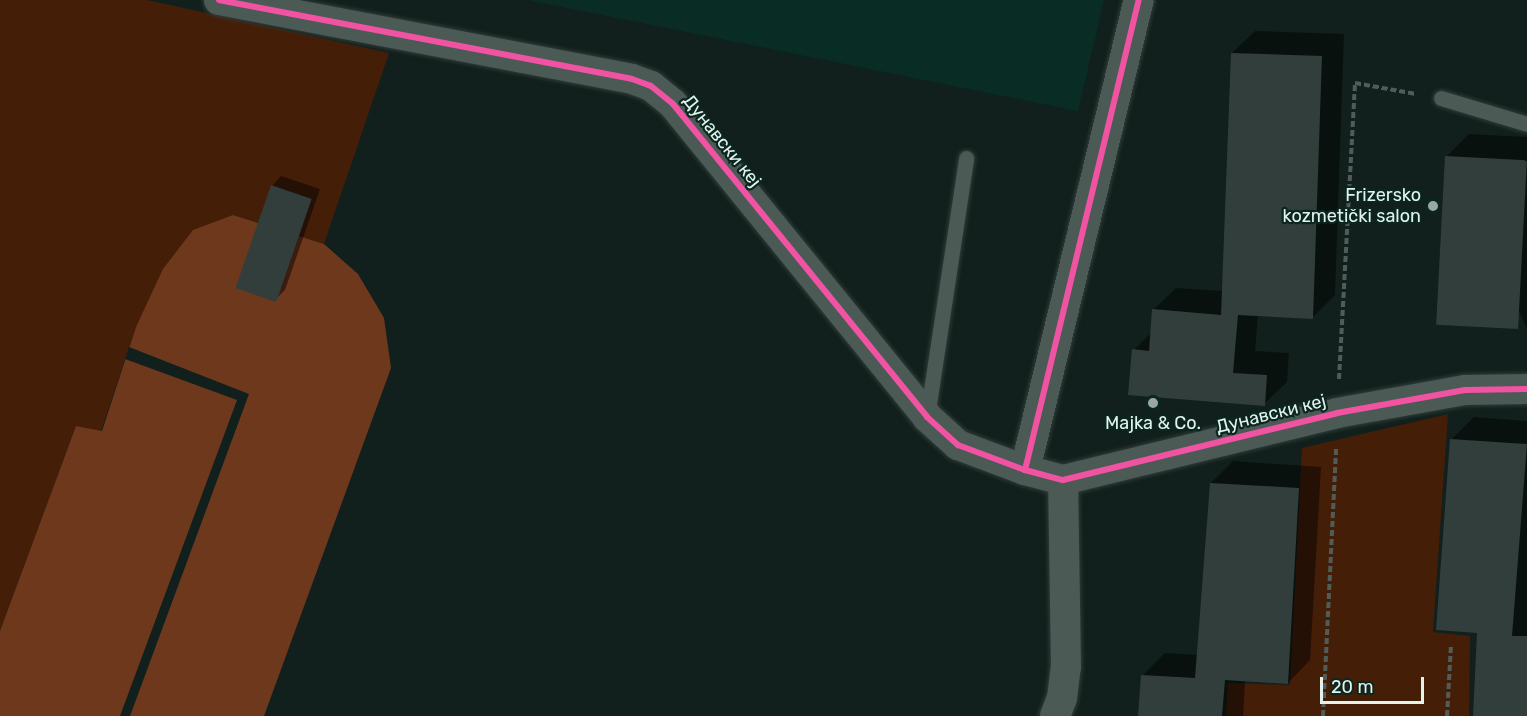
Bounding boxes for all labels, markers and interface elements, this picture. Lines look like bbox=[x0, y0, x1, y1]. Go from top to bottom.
street label: Дунавски кеј bbox=[678, 91, 766, 191]
place label: Frizersko kozmetički salon bbox=[1283, 185, 1421, 228]
marker: Frizersko kozmetički salon bbox=[1426, 199, 1440, 213]
street label: Дунавски кеј bbox=[1214, 390, 1328, 438]
marker: Majka & Co. bbox=[1146, 396, 1160, 410]
place label: Majka & Co. bbox=[1105, 412, 1201, 434]
scale bar bbox=[1323, 665, 1426, 703]
text: 20 m bbox=[1331, 676, 1373, 698]

